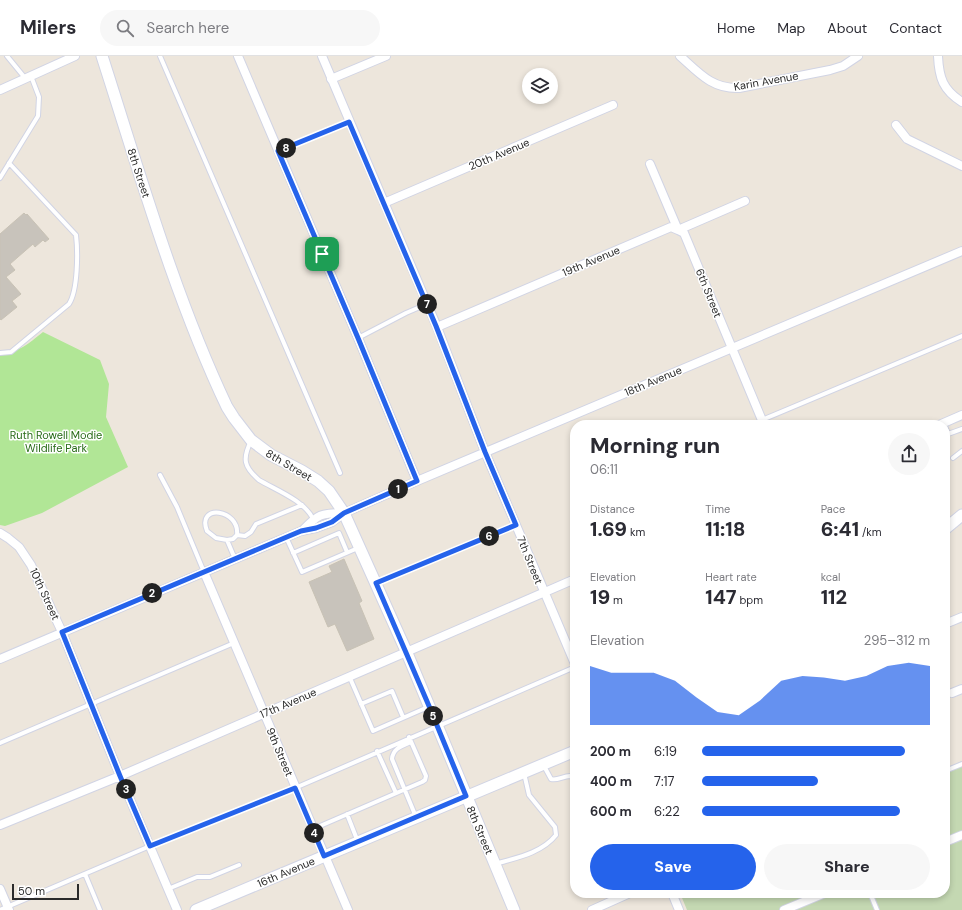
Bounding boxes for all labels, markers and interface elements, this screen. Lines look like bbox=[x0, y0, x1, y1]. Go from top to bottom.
search box bbox=[100, 10, 380, 46]
text: Milers bbox=[20, 15, 76, 40]
icon: search bbox=[114, 17, 136, 39]
text: Search here bbox=[146, 18, 229, 38]
text: Home bbox=[717, 19, 755, 37]
text: Map bbox=[777, 19, 805, 37]
text: About bbox=[827, 19, 867, 37]
text: Contact bbox=[889, 19, 942, 37]
map controls bbox=[522, 68, 558, 104]
button: layers bbox=[522, 68, 558, 104]
street label: Karin Avenue bbox=[733, 68, 799, 94]
street label: 20th Avenue bbox=[466, 135, 532, 173]
pin: 8 bbox=[276, 138, 296, 158]
text: 8 bbox=[283, 141, 289, 155]
street label: 8th Street bbox=[124, 146, 154, 200]
pin bbox=[305, 237, 339, 271]
icon: arrive bbox=[311, 243, 333, 265]
street label: 19th Avenue bbox=[560, 243, 622, 279]
street label: 6th Street bbox=[693, 266, 725, 320]
pin: 7 bbox=[417, 294, 437, 314]
text: 7 bbox=[424, 297, 430, 311]
street label: 18th Avenue bbox=[622, 363, 684, 399]
park label: Ruth Rowell Modie Wildlife Park bbox=[10, 428, 102, 455]
text: Morning run bbox=[590, 431, 720, 460]
button: share bbox=[888, 433, 930, 475]
street label: 8th Street bbox=[263, 446, 315, 484]
text: 06:11 bbox=[590, 461, 618, 478]
pin: 1 bbox=[388, 479, 408, 499]
text: 1 bbox=[396, 482, 400, 496]
text: Distance bbox=[590, 502, 635, 516]
text: Time bbox=[705, 502, 730, 516]
text: Pace bbox=[821, 502, 845, 516]
text: 1.69 bbox=[590, 516, 627, 542]
text: 11:18 bbox=[705, 516, 745, 542]
text: 6:41 bbox=[821, 516, 859, 542]
text: km bbox=[627, 525, 645, 539]
text: /km bbox=[859, 525, 882, 539]
pin: 6 bbox=[479, 526, 499, 546]
text: 6 bbox=[486, 529, 492, 543]
street label: 7th Street bbox=[514, 534, 546, 586]
street label: 10th Street bbox=[27, 566, 63, 622]
text: Elevation bbox=[590, 570, 636, 584]
text: Heart rate bbox=[705, 570, 757, 584]
text: kcal bbox=[821, 570, 841, 584]
pin: 2 bbox=[142, 583, 162, 603]
text: 19 bbox=[590, 584, 610, 610]
text: 147 bbox=[705, 584, 737, 610]
text: 112 bbox=[821, 584, 847, 610]
text: 2 bbox=[149, 586, 155, 600]
text: m bbox=[610, 593, 623, 607]
text: bpm bbox=[737, 593, 763, 607]
text: Elevation bbox=[590, 632, 644, 649]
text: 295–312 m bbox=[864, 632, 930, 649]
street label: 17th Avenue bbox=[258, 685, 318, 721]
pin: 5 bbox=[423, 706, 443, 726]
text: 5 bbox=[430, 709, 436, 723]
street label: 9th Street bbox=[263, 725, 297, 779]
text: 200 m bbox=[590, 743, 631, 760]
text: 6:19 bbox=[654, 743, 677, 760]
text: 400 m bbox=[590, 773, 632, 790]
text: 7:17 bbox=[654, 773, 675, 790]
pin: 3 bbox=[116, 779, 136, 799]
text: 3 bbox=[123, 782, 129, 796]
text: 600 m bbox=[590, 803, 632, 820]
text: 6:22 bbox=[654, 803, 680, 820]
street label: 8th Street bbox=[464, 804, 496, 856]
pin: 4 bbox=[304, 823, 324, 843]
text: 4 bbox=[310, 826, 318, 840]
button: Save bbox=[590, 844, 756, 890]
button: Share bbox=[764, 844, 930, 890]
street label: 16th Avenue bbox=[255, 854, 317, 890]
scale bar bbox=[12, 882, 79, 901]
text: 50 m bbox=[18, 884, 45, 898]

